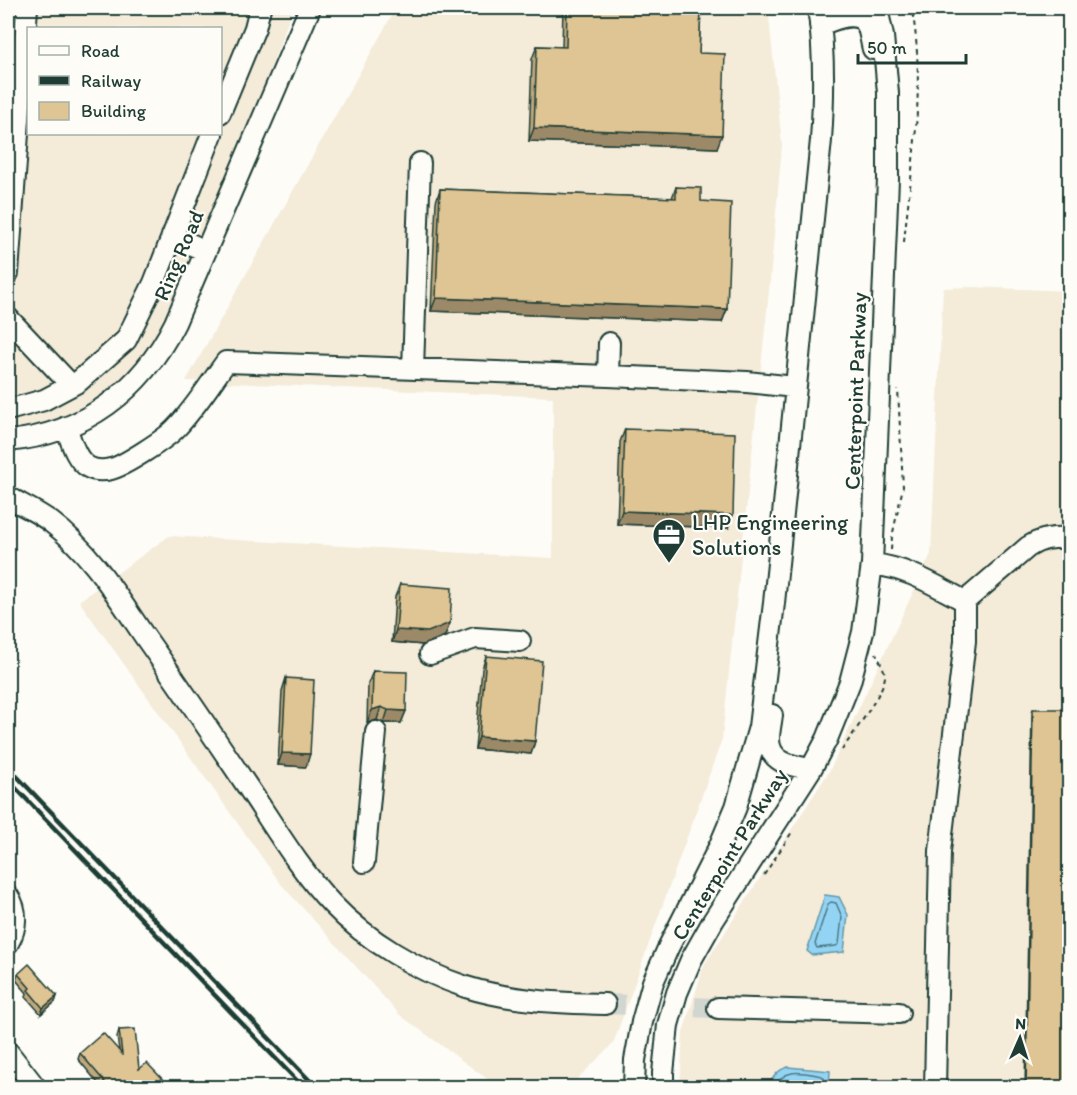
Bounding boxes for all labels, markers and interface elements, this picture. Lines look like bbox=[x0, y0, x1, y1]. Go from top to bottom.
legend bbox=[27, 27, 222, 135]
scale bar bbox=[858, 27, 966, 65]
text: 50 m bbox=[867, 37, 907, 59]
text: Road bbox=[81, 40, 120, 62]
text: Railway bbox=[81, 70, 142, 92]
text: Building bbox=[81, 100, 147, 122]
street label: Ring Road bbox=[147, 206, 210, 305]
street label: Centerpoint Parkway bbox=[839, 291, 872, 490]
place label: LHP Engineering Solutions bbox=[692, 509, 849, 561]
office icon: LHP Engineering Solutions bbox=[651, 517, 687, 564]
street label: Centerpoint Parkway bbox=[666, 763, 794, 945]
north arrow bbox=[990, 1008, 1050, 1068]
text: N bbox=[1015, 1014, 1027, 1033]

